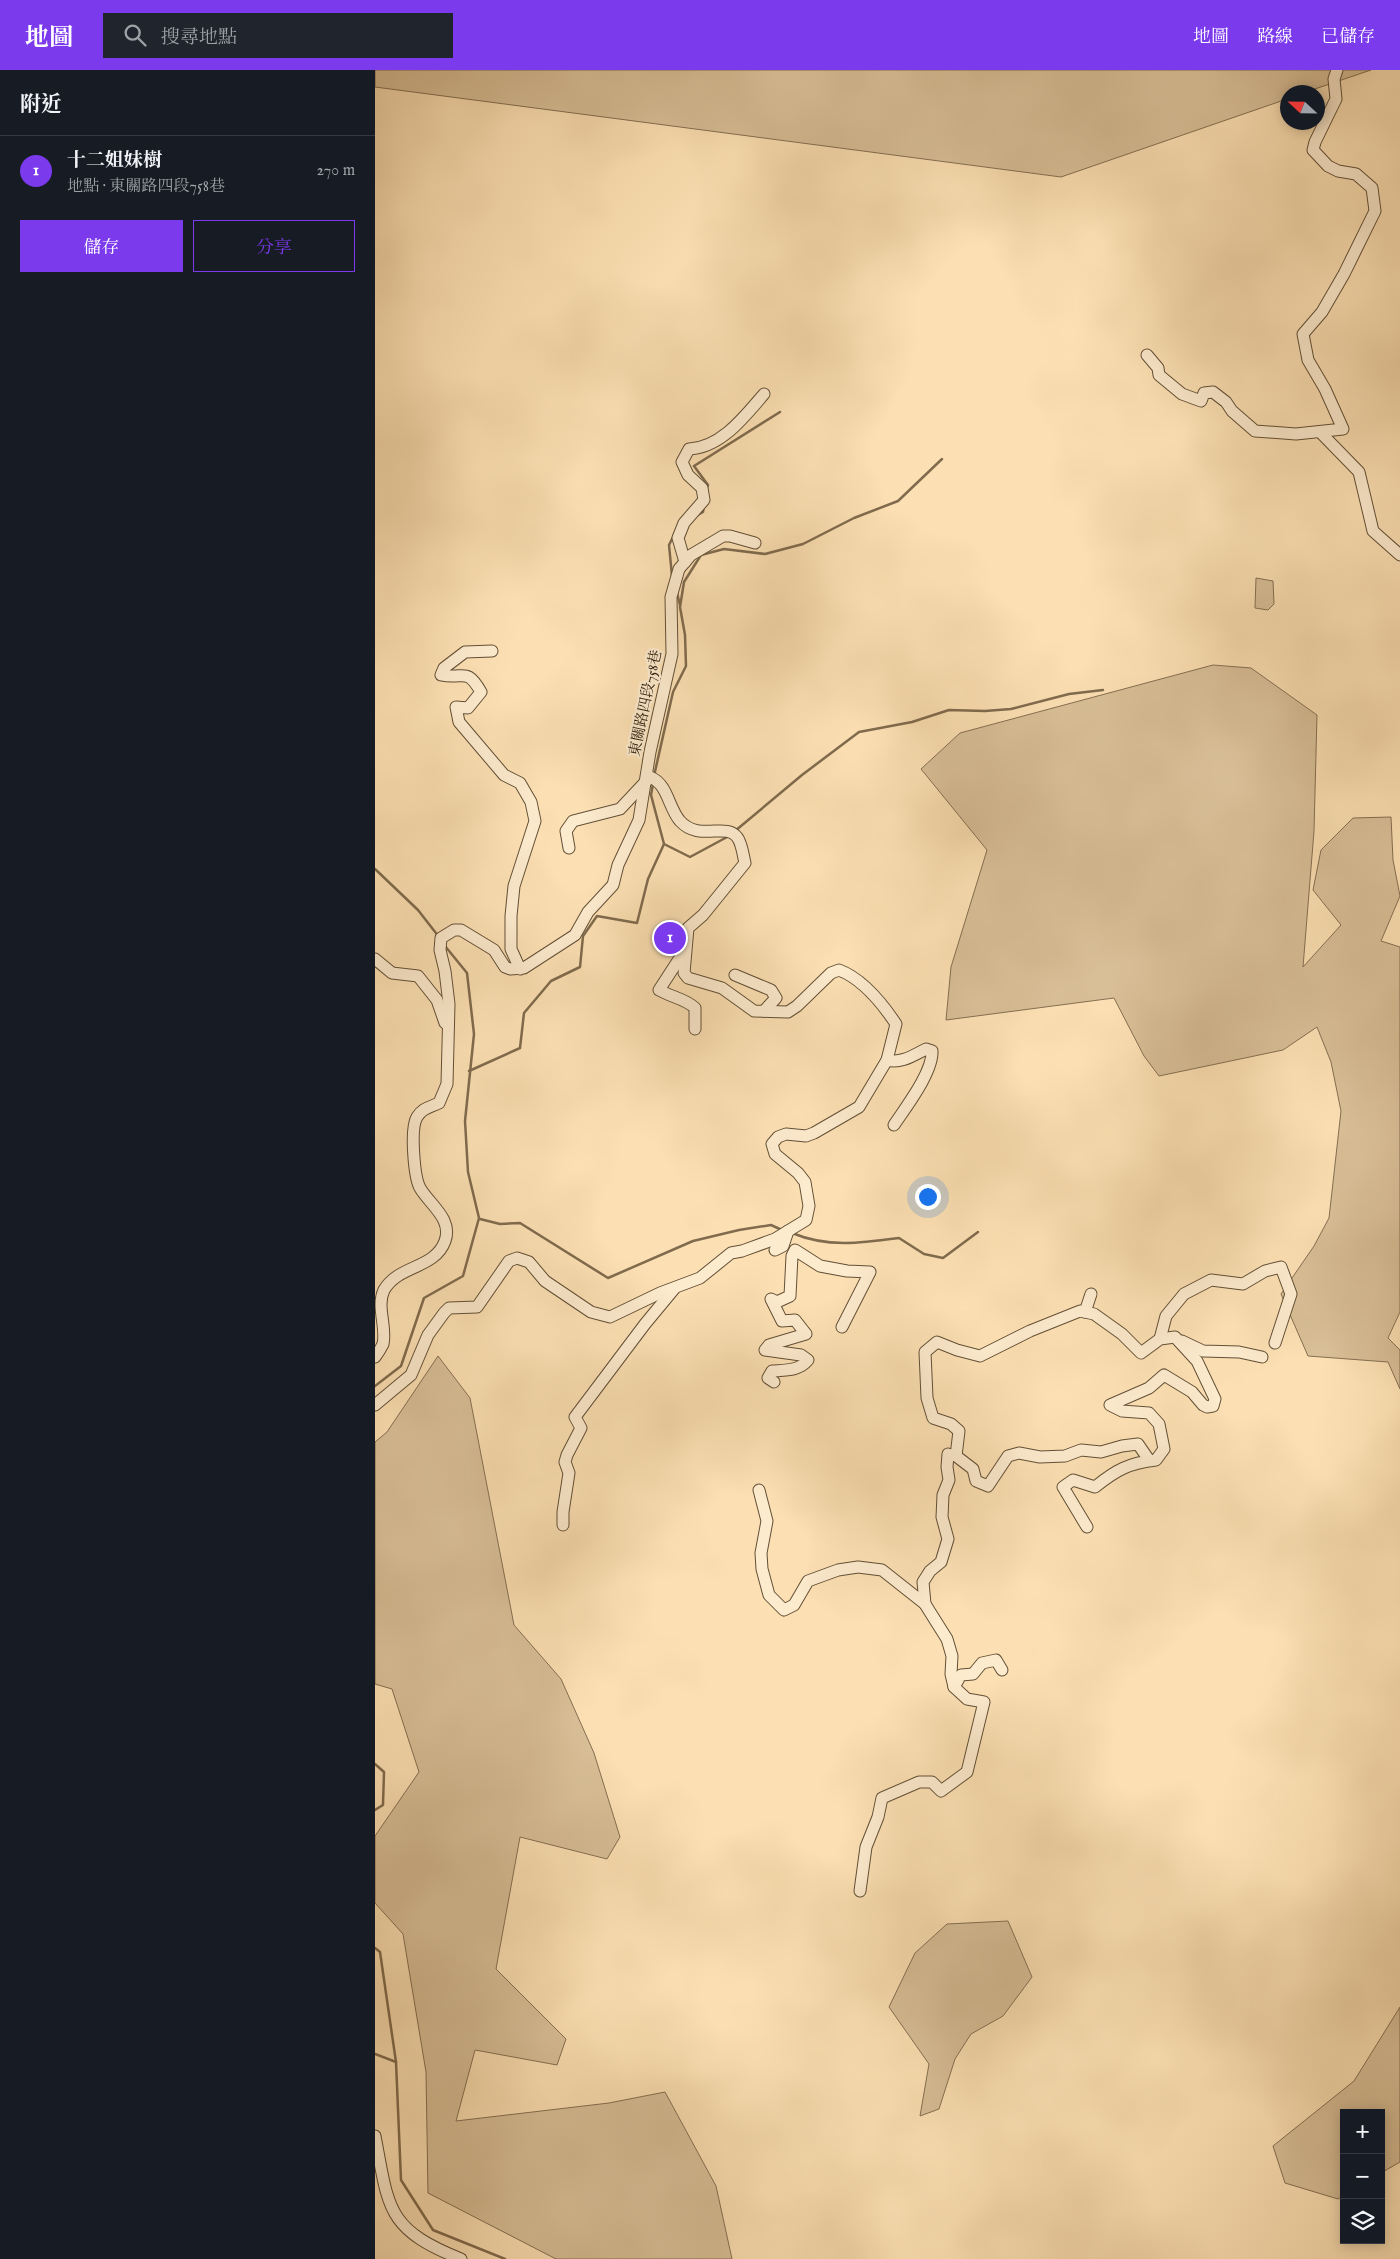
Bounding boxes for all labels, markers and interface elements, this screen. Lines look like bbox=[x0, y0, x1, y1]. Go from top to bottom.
search box bbox=[103, 13, 453, 58]
icon: search bbox=[121, 21, 149, 49]
text: 地圖 bbox=[25, 23, 73, 54]
text: 搜尋地點 bbox=[161, 26, 237, 50]
text: 地圖 bbox=[1193, 26, 1229, 49]
text: 路線 bbox=[1257, 26, 1293, 49]
text: 已儲存 bbox=[1321, 26, 1375, 49]
north arrow bbox=[1280, 85, 1325, 130]
text: 附近 bbox=[20, 92, 62, 119]
text: 十二姐妹樹 bbox=[67, 149, 162, 173]
text: 1 bbox=[33, 161, 39, 181]
text: 270 m bbox=[316, 161, 355, 181]
text: 地點 · 東關路四段758巷 bbox=[67, 177, 225, 197]
button: 儲存 bbox=[20, 220, 183, 272]
button: 分享 bbox=[193, 220, 355, 272]
street label: 東關路四段758巷 bbox=[625, 648, 666, 758]
pin: 1 bbox=[654, 919, 686, 957]
your location bbox=[915, 1184, 941, 1210]
map controls bbox=[1340, 2109, 1385, 2244]
button: + bbox=[1340, 2109, 1385, 2154]
button: − bbox=[1340, 2154, 1385, 2199]
button: layers bbox=[1340, 2199, 1385, 2244]

